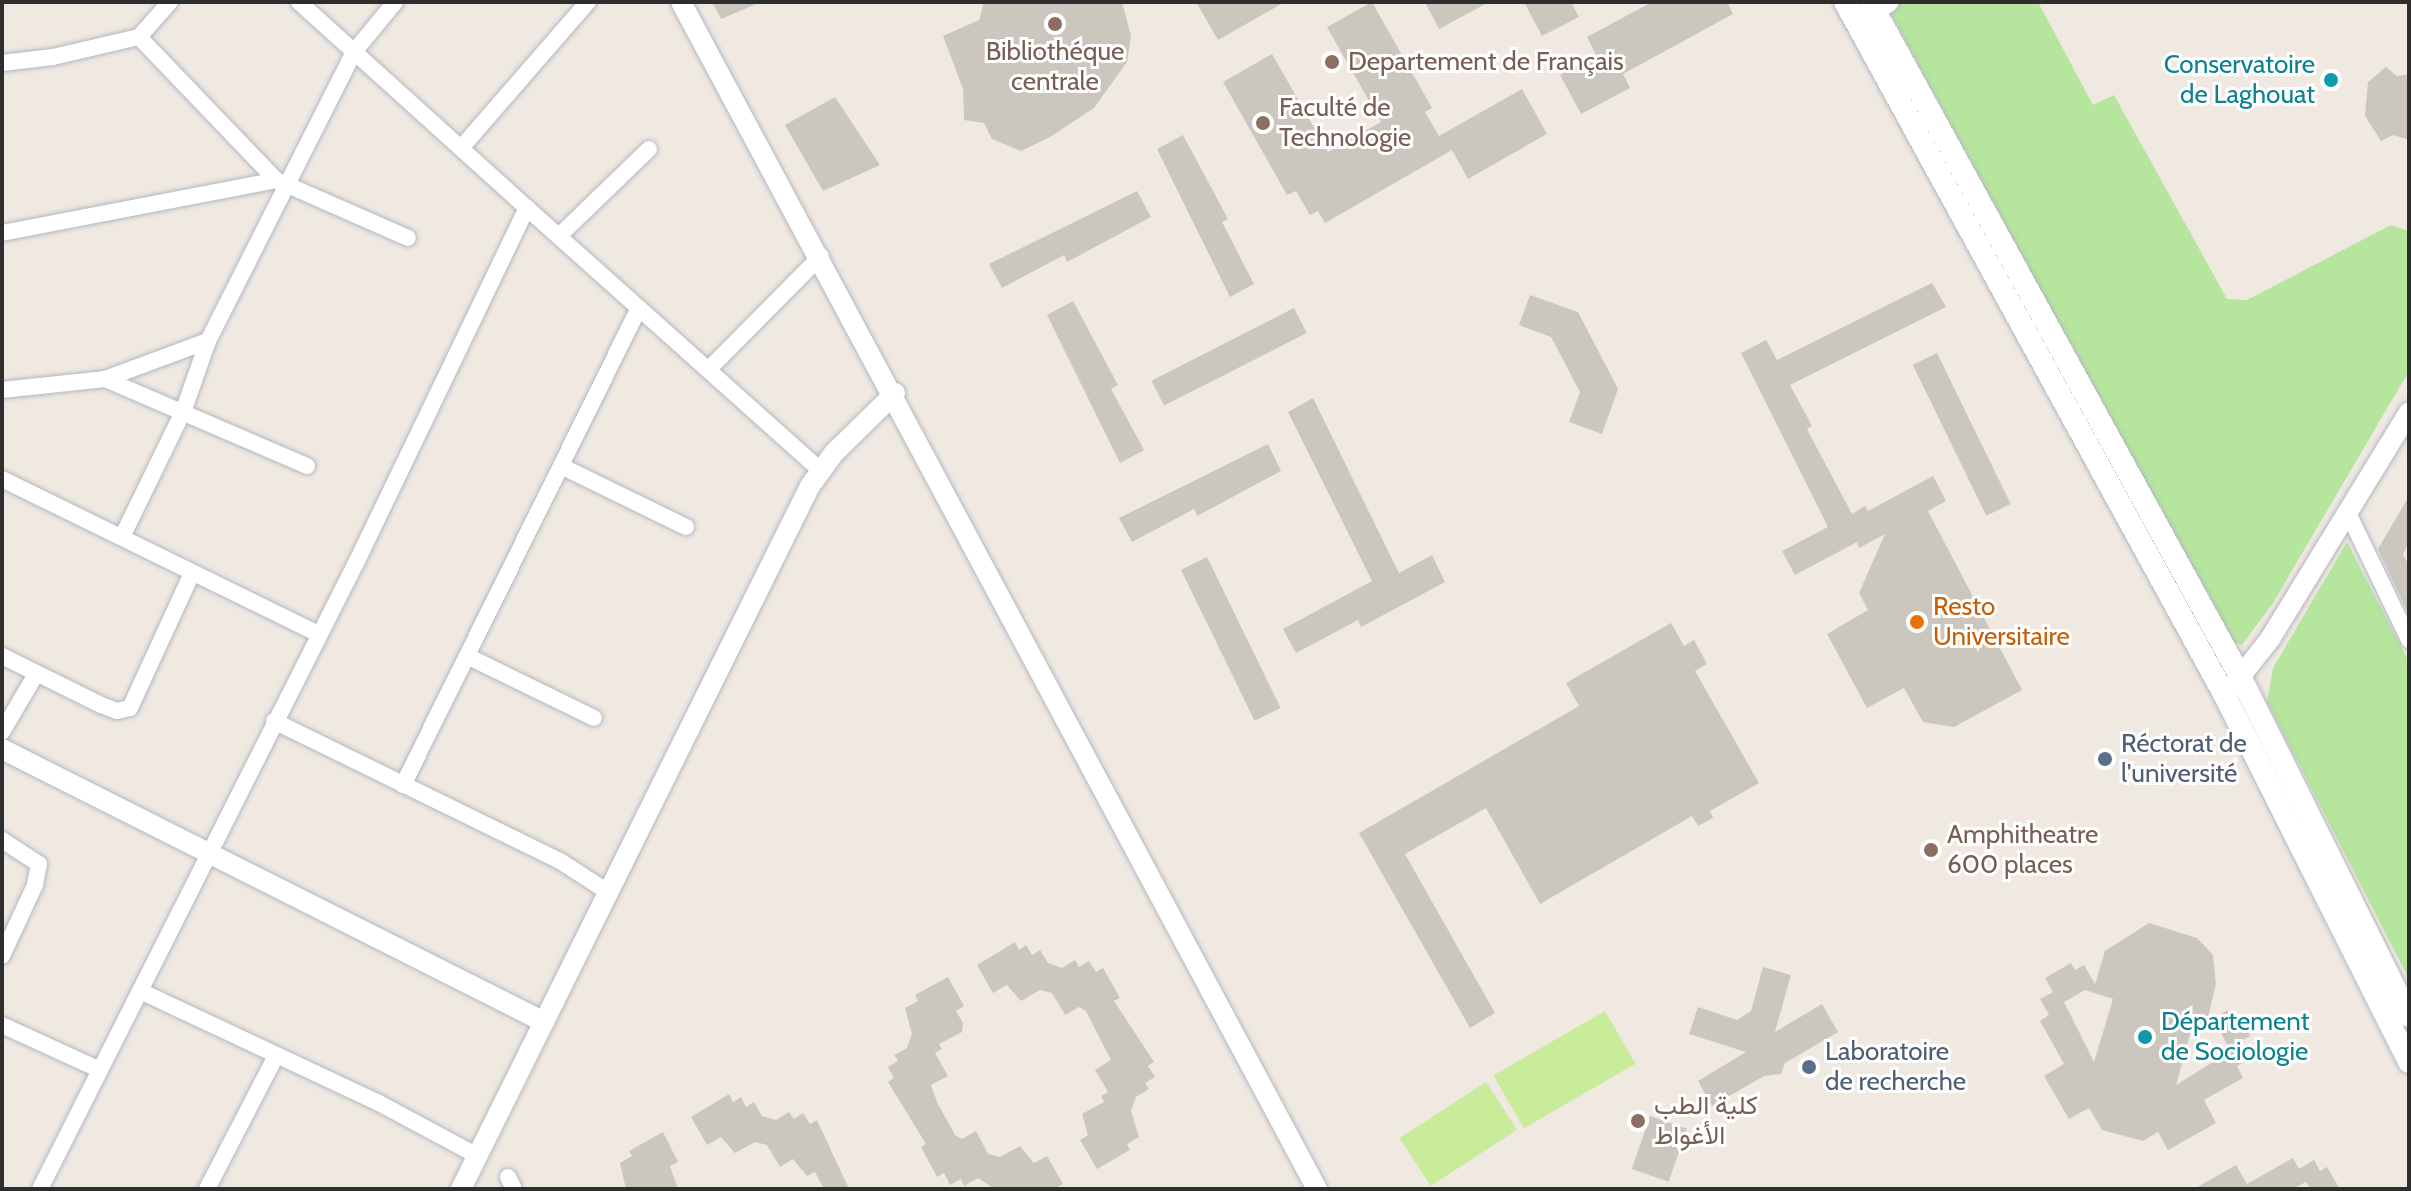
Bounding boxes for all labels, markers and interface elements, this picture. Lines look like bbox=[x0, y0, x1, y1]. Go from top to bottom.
marker: Bibliothéque centrale bbox=[1046, 15, 1064, 33]
place label: Bibliothéque centrale bbox=[986, 36, 1124, 98]
place label: Departement de Français bbox=[1348, 46, 1624, 78]
place label: Conservatoire de Laghouat bbox=[2164, 49, 2315, 110]
marker: Departement de Français bbox=[1323, 53, 1341, 71]
marker: Conservatoire de Laghouat bbox=[2322, 71, 2340, 89]
place label: Faculté de Technologie bbox=[1279, 92, 1411, 154]
marker: Faculté de Technologie bbox=[1254, 114, 1272, 132]
place label: Resto Universitaire bbox=[1933, 591, 2070, 652]
marker: Resto Universitaire bbox=[1908, 613, 1926, 631]
place label: Réctorat de l'université bbox=[2121, 728, 2247, 790]
marker: Réctorat de l'université bbox=[2096, 750, 2114, 768]
place label: Amphitheatre 600 places bbox=[1947, 819, 2098, 880]
marker: Amphitheatre 600 places bbox=[1922, 841, 1940, 859]
place label: Département de Sociologie bbox=[2161, 1006, 2309, 1068]
marker: Département de Sociologie bbox=[2136, 1028, 2154, 1046]
place label: Laboratoire de recherche bbox=[1825, 1036, 1966, 1098]
marker: Laboratoire de recherche bbox=[1800, 1058, 1818, 1076]
place label: كلية الطب الأغواط bbox=[1654, 1090, 1758, 1152]
marker: كلية الطب الأغواط bbox=[1629, 1112, 1647, 1130]

